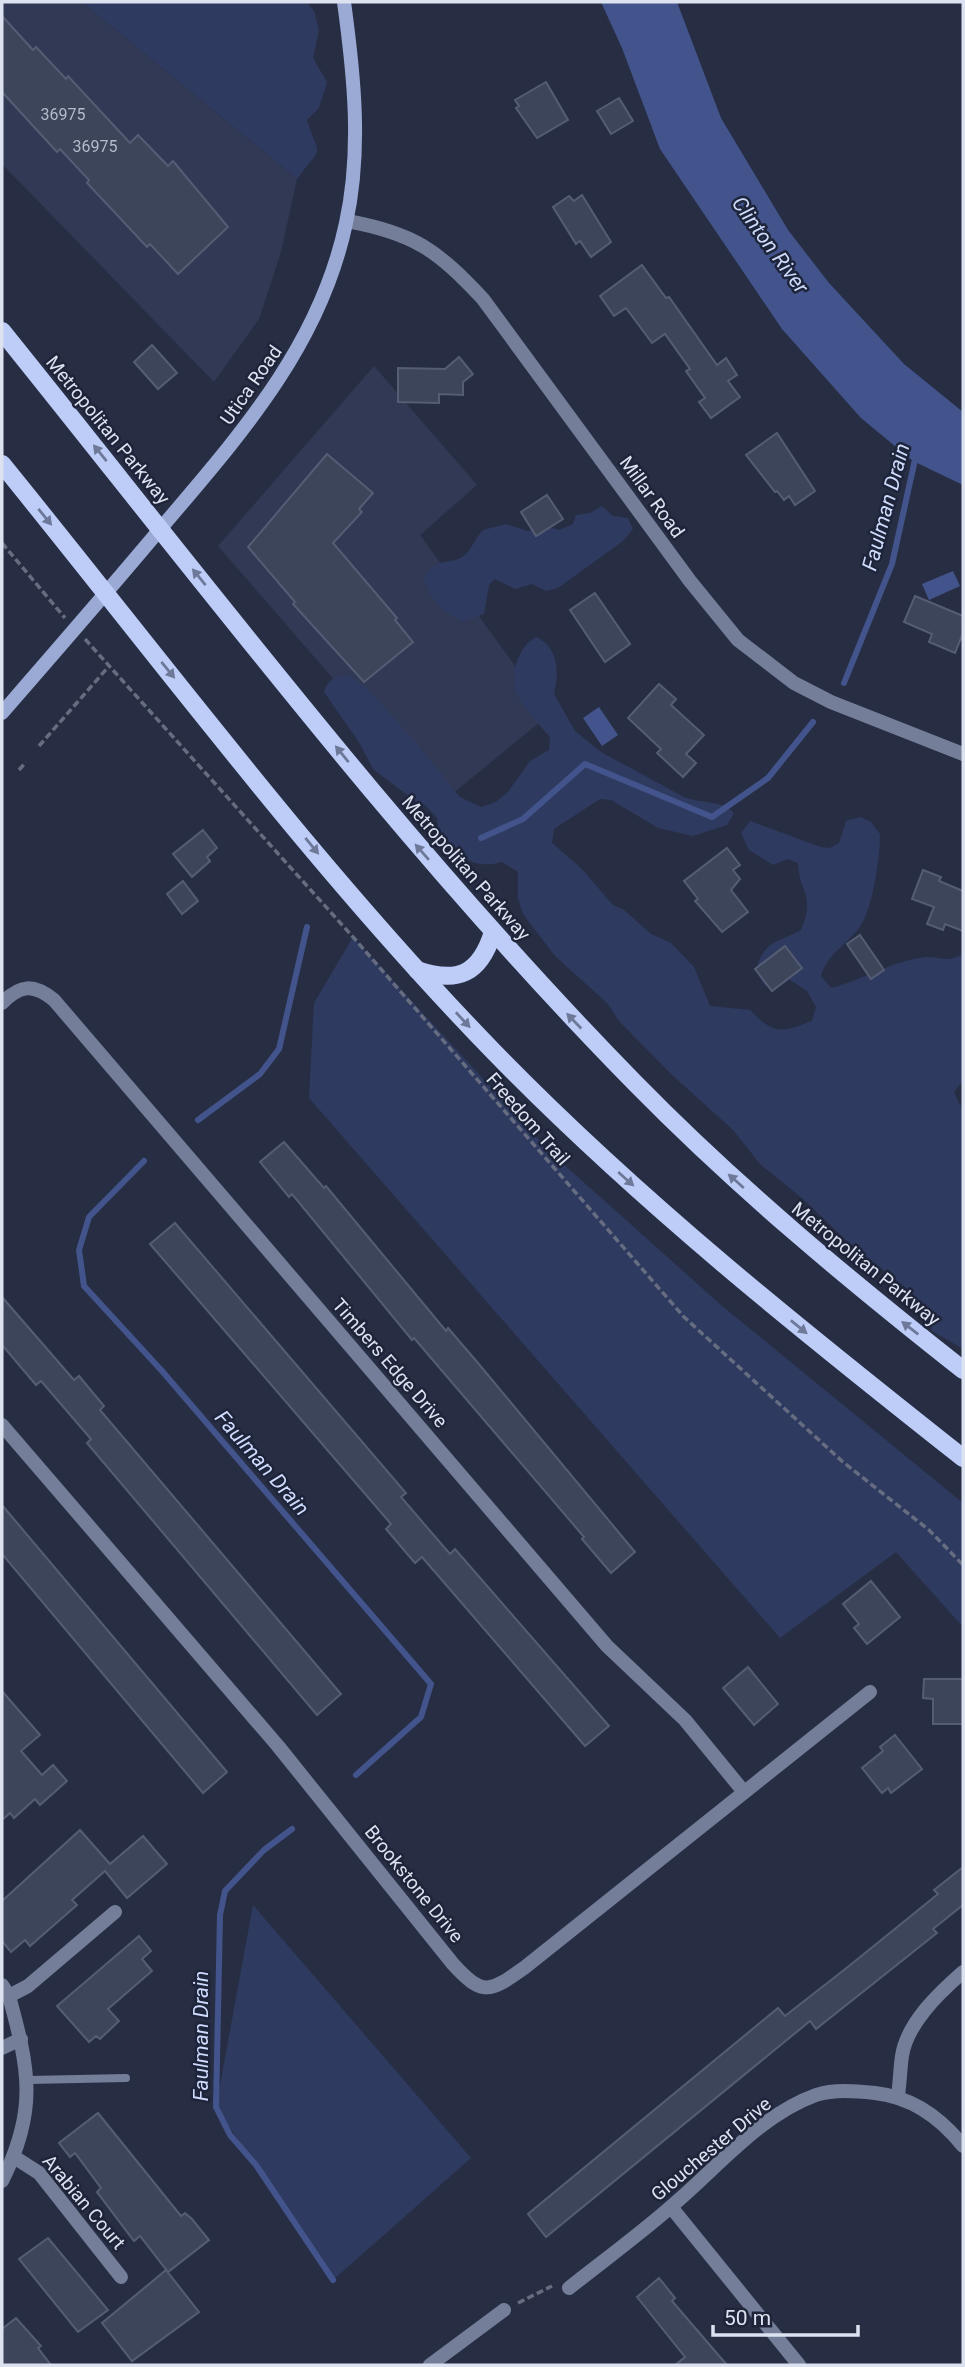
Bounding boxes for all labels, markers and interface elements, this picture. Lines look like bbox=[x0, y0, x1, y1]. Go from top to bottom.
house number: 36975 bbox=[41, 105, 85, 124]
house number: 36975 bbox=[73, 137, 117, 156]
water label: Clinton River bbox=[727, 192, 814, 299]
street label: Utica Road bbox=[215, 341, 287, 429]
street label: Metropolitan Parkway bbox=[41, 351, 175, 509]
water label: Faulman Drain bbox=[857, 441, 915, 573]
one-way arrow bbox=[93, 445, 108, 462]
street label: Millar Road bbox=[615, 452, 689, 542]
one-way arrow bbox=[37, 508, 52, 525]
one-way arrow bbox=[192, 568, 207, 585]
one-way arrow bbox=[161, 660, 176, 678]
one-way arrow bbox=[335, 745, 350, 762]
street label: Metropolitan Parkway bbox=[397, 791, 535, 945]
one-way arrow bbox=[304, 837, 319, 855]
one-way arrow bbox=[414, 843, 430, 861]
one-way arrow bbox=[455, 1011, 471, 1028]
one-way arrow bbox=[567, 1013, 583, 1030]
street label: Freedom Trail bbox=[481, 1068, 575, 1170]
one-way arrow bbox=[617, 1171, 635, 1187]
one-way arrow bbox=[727, 1173, 745, 1189]
street label: Metropolitan Parkway bbox=[787, 1197, 945, 1331]
street label: Timbers Edge Drive bbox=[328, 1294, 452, 1432]
one-way arrow bbox=[790, 1319, 807, 1334]
one-way arrow bbox=[901, 1320, 919, 1335]
water label: Faulman Drain bbox=[210, 1406, 314, 1520]
street label: Brookstone Drive bbox=[360, 1821, 468, 1947]
water label: Faulman Drain bbox=[189, 1971, 213, 2101]
street label: Glouchester Drive bbox=[646, 2092, 776, 2206]
street label: Arabian Court bbox=[38, 2150, 130, 2254]
scale bar bbox=[713, 2294, 858, 2338]
text: 50 m bbox=[724, 2306, 771, 2330]

